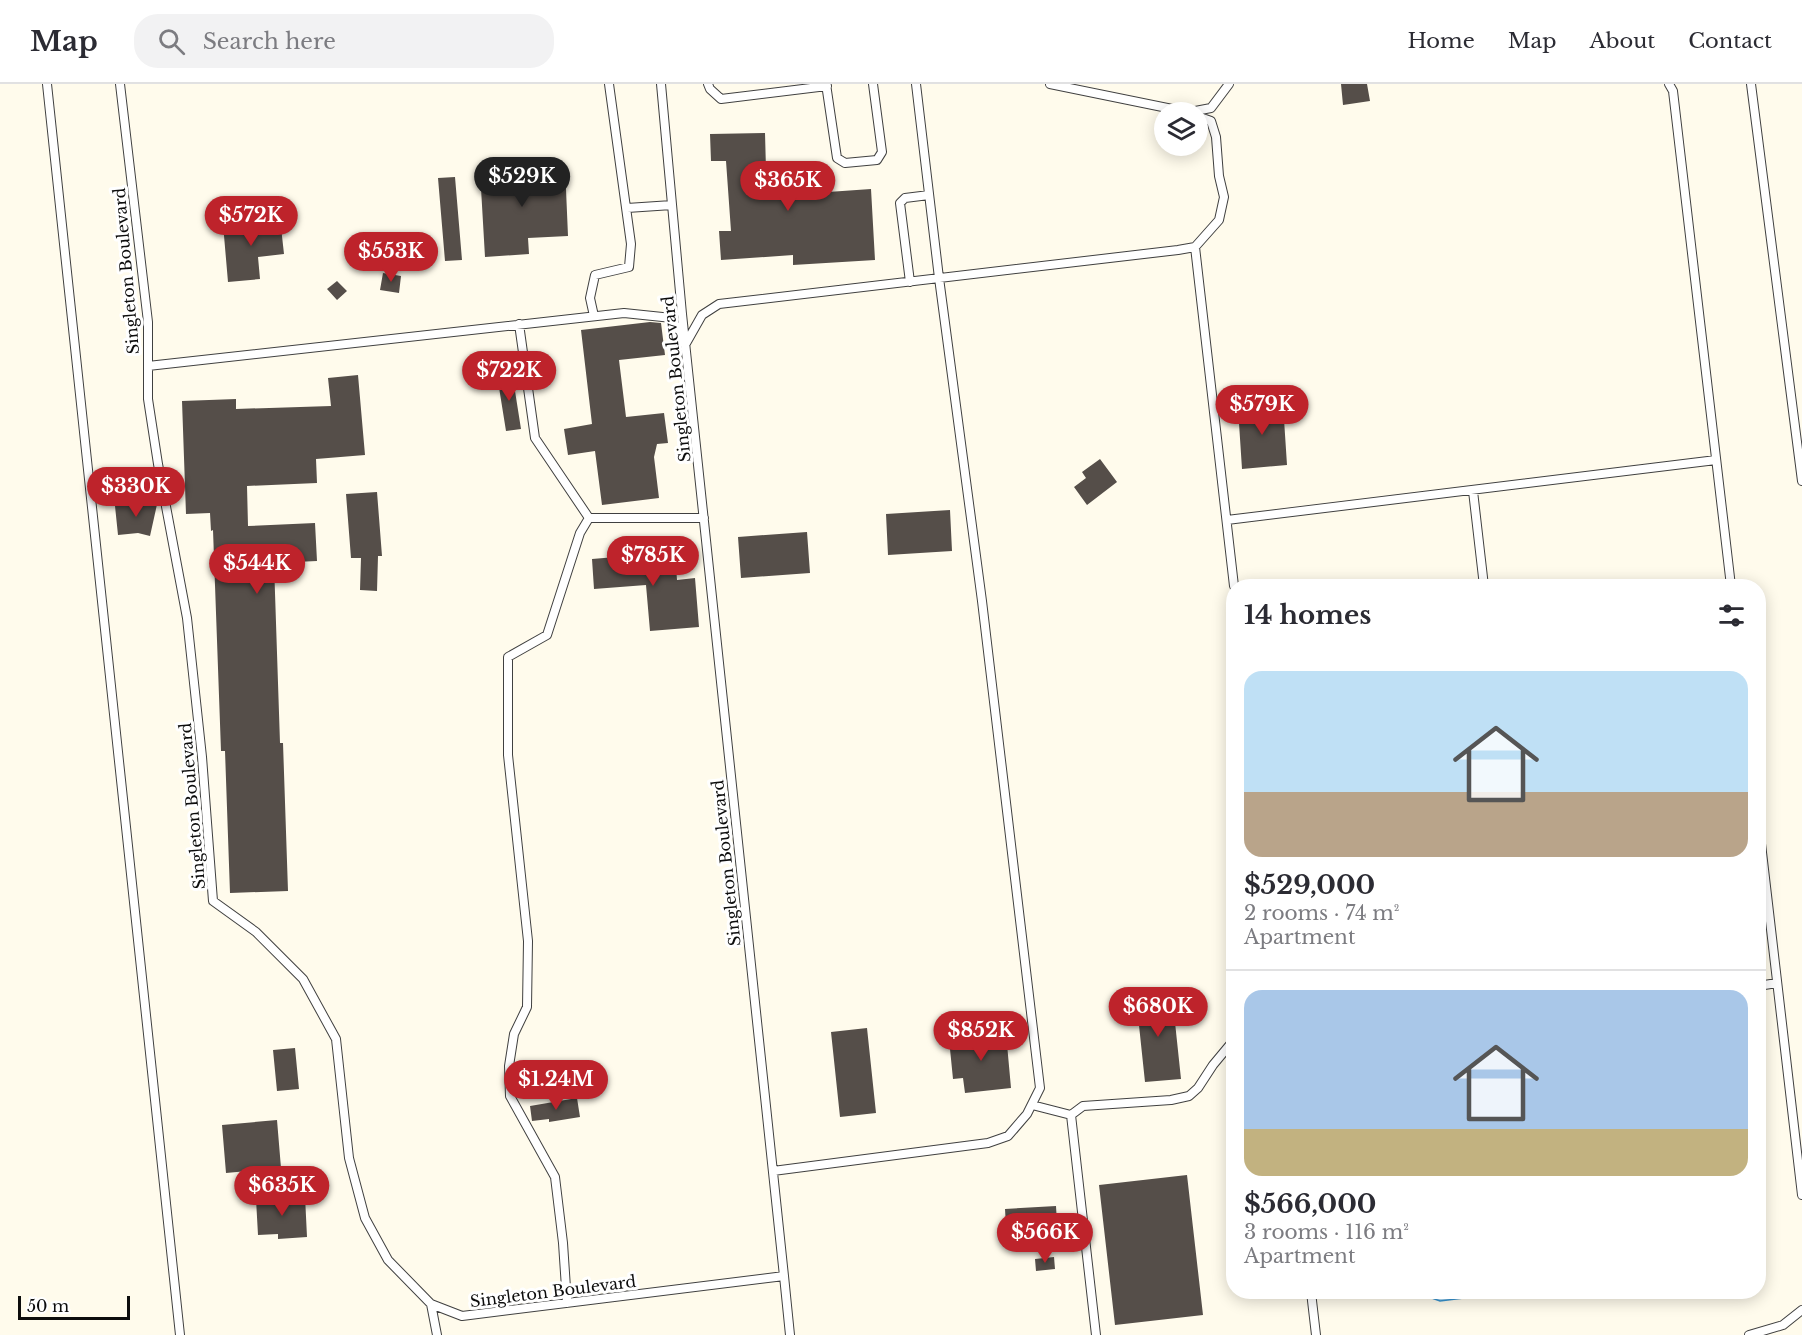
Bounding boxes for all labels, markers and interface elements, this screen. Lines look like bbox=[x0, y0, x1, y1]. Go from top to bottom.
search box bbox=[134, 14, 554, 68]
text: Map bbox=[30, 24, 98, 59]
icon: search bbox=[155, 25, 188, 58]
text: Search here bbox=[203, 28, 336, 55]
text: Home bbox=[1408, 28, 1475, 54]
text: Map bbox=[1508, 28, 1556, 54]
text: About bbox=[1589, 28, 1655, 54]
text: Contact bbox=[1688, 28, 1772, 54]
map controls bbox=[1154, 102, 1208, 156]
button: layers bbox=[1154, 102, 1208, 156]
pin: $529K bbox=[480, 157, 564, 208]
pin: $365K bbox=[746, 161, 830, 212]
text: $529K bbox=[488, 164, 556, 188]
text: $365K bbox=[754, 168, 822, 192]
street label: Singleton Boulevard bbox=[109, 187, 143, 355]
pin: $572K bbox=[209, 196, 293, 247]
text: $572K bbox=[219, 203, 283, 227]
pin: $553K bbox=[349, 232, 433, 283]
text: $553K bbox=[358, 239, 424, 263]
street label: Singleton Boulevard bbox=[657, 295, 695, 463]
pin: $722K bbox=[467, 351, 551, 402]
text: $722K bbox=[476, 358, 542, 382]
pin: $579K bbox=[1220, 385, 1304, 436]
text: $579K bbox=[1229, 392, 1295, 416]
pin: $330K bbox=[94, 467, 178, 518]
text: $330K bbox=[101, 474, 171, 498]
pin: $785K bbox=[611, 536, 695, 587]
text: $785K bbox=[621, 543, 685, 567]
pin: $544K bbox=[215, 544, 299, 595]
text: $544K bbox=[223, 551, 291, 575]
text: 14 homes bbox=[1244, 599, 1371, 631]
icon: filters bbox=[1715, 599, 1748, 632]
icon: home bbox=[1442, 710, 1550, 818]
street label: Singleton Boulevard bbox=[175, 722, 209, 890]
street label: Singleton Boulevard bbox=[707, 779, 745, 947]
text: $529,000 bbox=[1244, 869, 1375, 901]
text: 2 rooms · 74 m² bbox=[1244, 901, 1400, 925]
text: Apartment bbox=[1244, 925, 1355, 949]
pin: $680K bbox=[1116, 987, 1200, 1038]
text: $680K bbox=[1123, 994, 1193, 1018]
pin: $852K bbox=[939, 1011, 1023, 1062]
text: $852K bbox=[948, 1018, 1014, 1042]
icon: home bbox=[1442, 1029, 1550, 1137]
pin: $1.24M bbox=[507, 1060, 605, 1111]
text: $1.24M bbox=[518, 1067, 594, 1091]
pin: $635K bbox=[240, 1166, 324, 1217]
text: $635K bbox=[248, 1173, 316, 1197]
text: $566,000 bbox=[1244, 1188, 1376, 1220]
pin: $566K bbox=[1003, 1213, 1087, 1264]
text: $566K bbox=[1011, 1220, 1079, 1244]
text: 3 rooms · 116 m² bbox=[1244, 1220, 1409, 1244]
text: Apartment bbox=[1244, 1244, 1355, 1268]
street label: Singleton Boulevard bbox=[469, 1271, 637, 1311]
scale bar bbox=[18, 1293, 130, 1320]
text: 50 m bbox=[27, 1296, 69, 1316]

